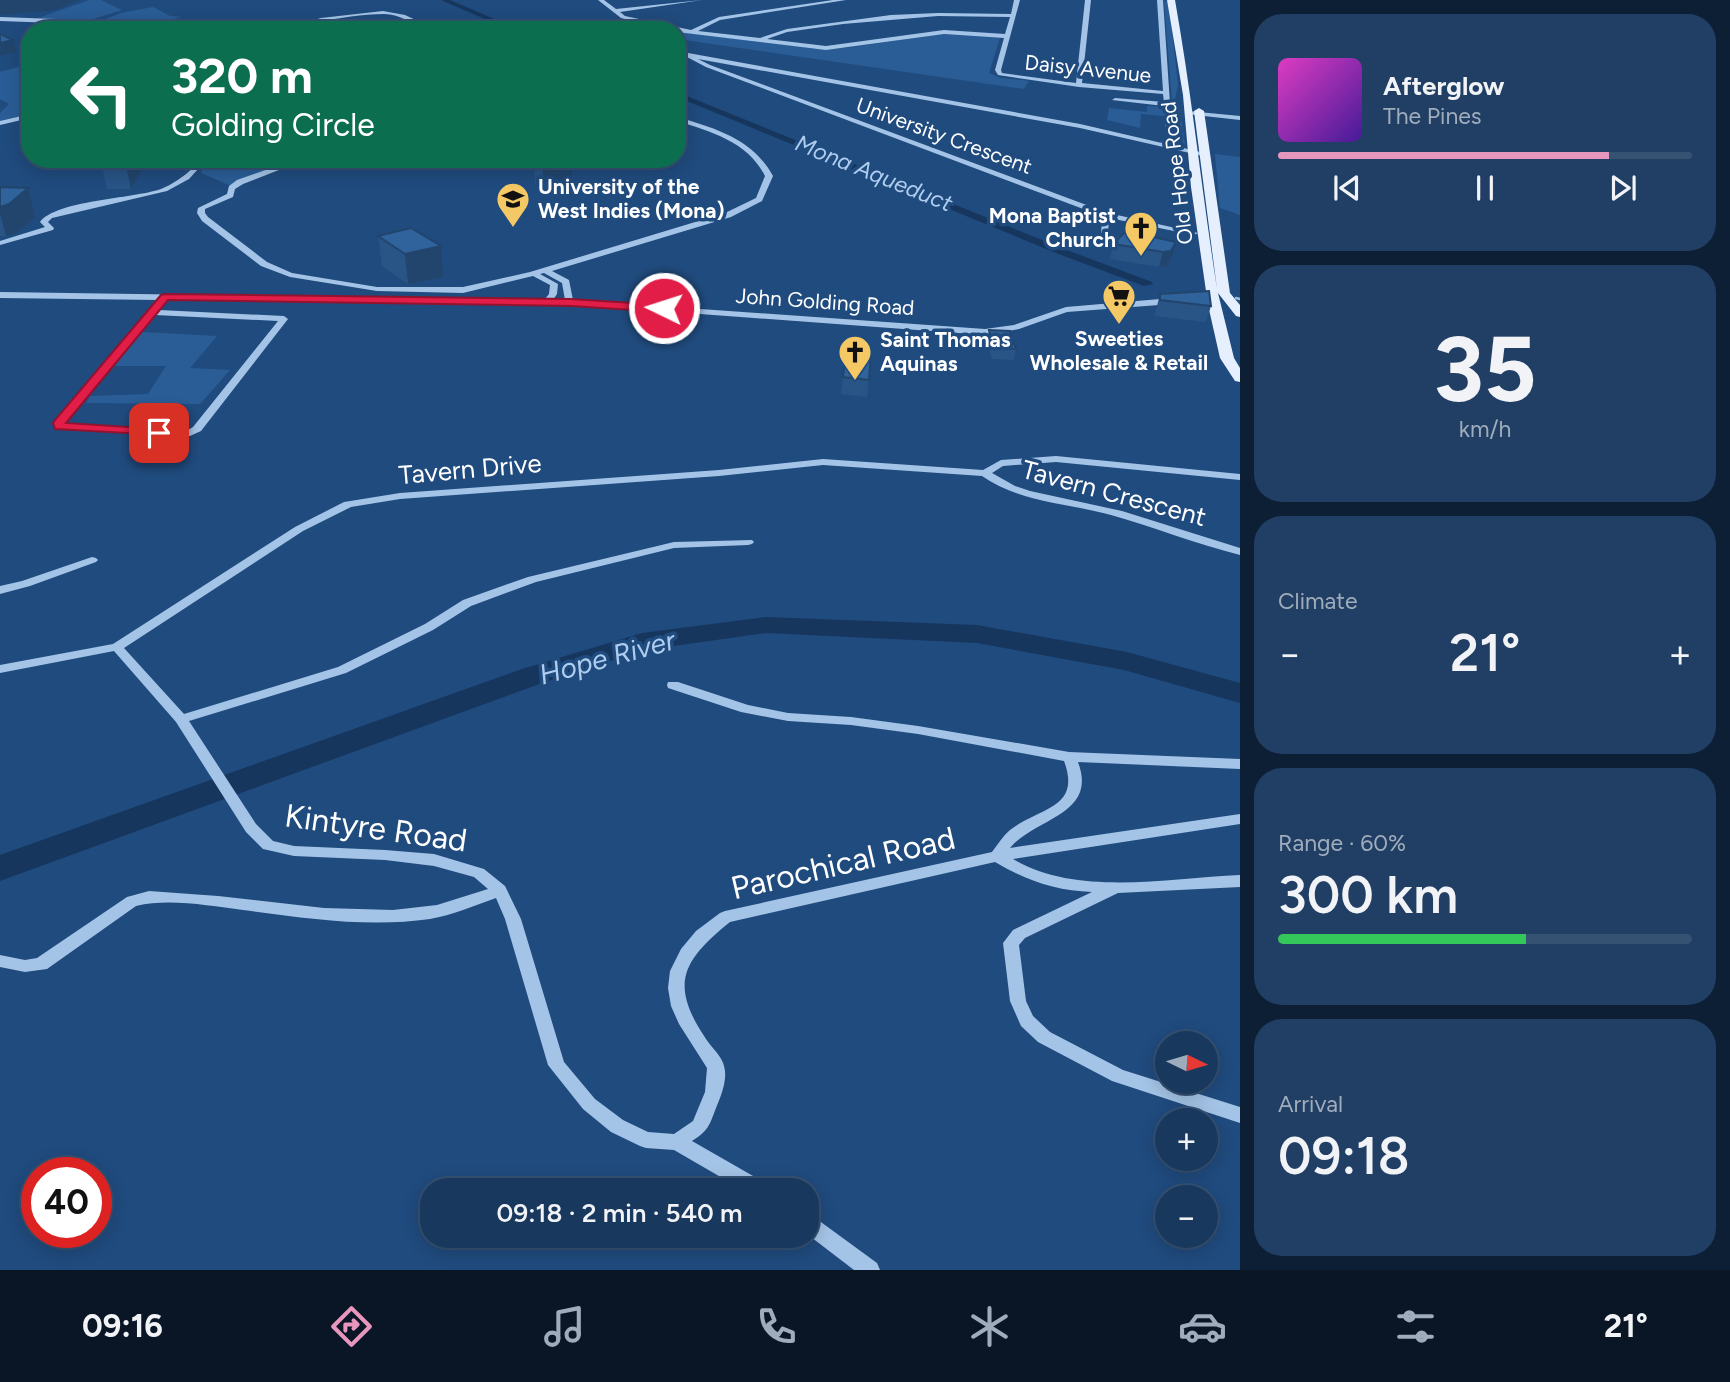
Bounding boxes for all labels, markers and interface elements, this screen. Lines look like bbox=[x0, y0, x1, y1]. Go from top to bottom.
text: 320 m bbox=[171, 46, 313, 105]
icon: left bbox=[56, 49, 147, 140]
street label: Daisy Avenue bbox=[1024, 49, 1153, 88]
text: Afterglow bbox=[1383, 70, 1505, 102]
street label: University Crescent bbox=[853, 92, 1036, 179]
street label: Old Hope Road bbox=[1155, 100, 1198, 246]
text: The Pines bbox=[1383, 102, 1482, 130]
text: Golding Circle bbox=[171, 106, 375, 144]
water label: Mona Aqueduct bbox=[791, 129, 957, 217]
icon: previous bbox=[1328, 169, 1366, 207]
icon: pause bbox=[1466, 169, 1504, 207]
icon: next bbox=[1604, 169, 1642, 207]
place label: University of the West Indies (Mona) bbox=[538, 174, 724, 223]
school or university icon: University of the West Indies (Mona) bbox=[494, 180, 532, 229]
place label: Mona Baptist Church bbox=[989, 203, 1116, 252]
church icon: Mona Baptist Church bbox=[1122, 209, 1160, 258]
position arrow bbox=[627, 271, 701, 345]
supermarket icon: Sweeties Wholesale & Retail bbox=[1100, 277, 1138, 326]
street label: John Golding Road bbox=[735, 283, 915, 320]
text: 35 bbox=[1433, 315, 1537, 424]
place label: Sweeties Wholesale & Retail bbox=[1030, 326, 1208, 375]
place label: Saint Thomas Aquinas bbox=[880, 327, 1011, 376]
church icon: Saint Thomas Aquinas bbox=[836, 333, 874, 382]
pin bbox=[129, 403, 189, 463]
icon: arrive bbox=[140, 414, 178, 452]
text: km/h bbox=[1459, 415, 1511, 443]
street label: Tavern Drive bbox=[397, 447, 543, 491]
street label: Tavern Crescent bbox=[1018, 453, 1210, 533]
text: Climate bbox=[1278, 587, 1357, 615]
water label: Hope River bbox=[535, 622, 680, 691]
text: 21° bbox=[1450, 622, 1520, 684]
text: − bbox=[1278, 631, 1302, 677]
text: + bbox=[1668, 631, 1692, 677]
street label: Kintyre Road bbox=[282, 796, 470, 860]
street label: Parochical Road bbox=[727, 819, 959, 907]
text: Range · 60% bbox=[1278, 829, 1406, 857]
text: 300 km bbox=[1278, 864, 1458, 926]
north arrow bbox=[1155, 1031, 1218, 1094]
map controls bbox=[1155, 1031, 1218, 1248]
text: Arrival bbox=[1278, 1090, 1343, 1118]
button: + bbox=[1155, 1108, 1218, 1171]
text: 09:18 bbox=[1278, 1125, 1410, 1187]
speed limit sign: 40 bbox=[21, 1157, 112, 1248]
button: − bbox=[1155, 1185, 1218, 1248]
text: 09:18 · 2 min · 540 m bbox=[497, 1197, 742, 1229]
icon: directions bbox=[327, 1302, 376, 1351]
icon: music bbox=[540, 1302, 589, 1351]
icon: phone bbox=[752, 1302, 801, 1351]
icon: climate bbox=[965, 1302, 1014, 1351]
icon: car bbox=[1178, 1302, 1227, 1351]
icon: filters bbox=[1391, 1302, 1440, 1351]
text: 09:16 bbox=[82, 1307, 163, 1345]
text: 21° bbox=[1604, 1307, 1648, 1345]

